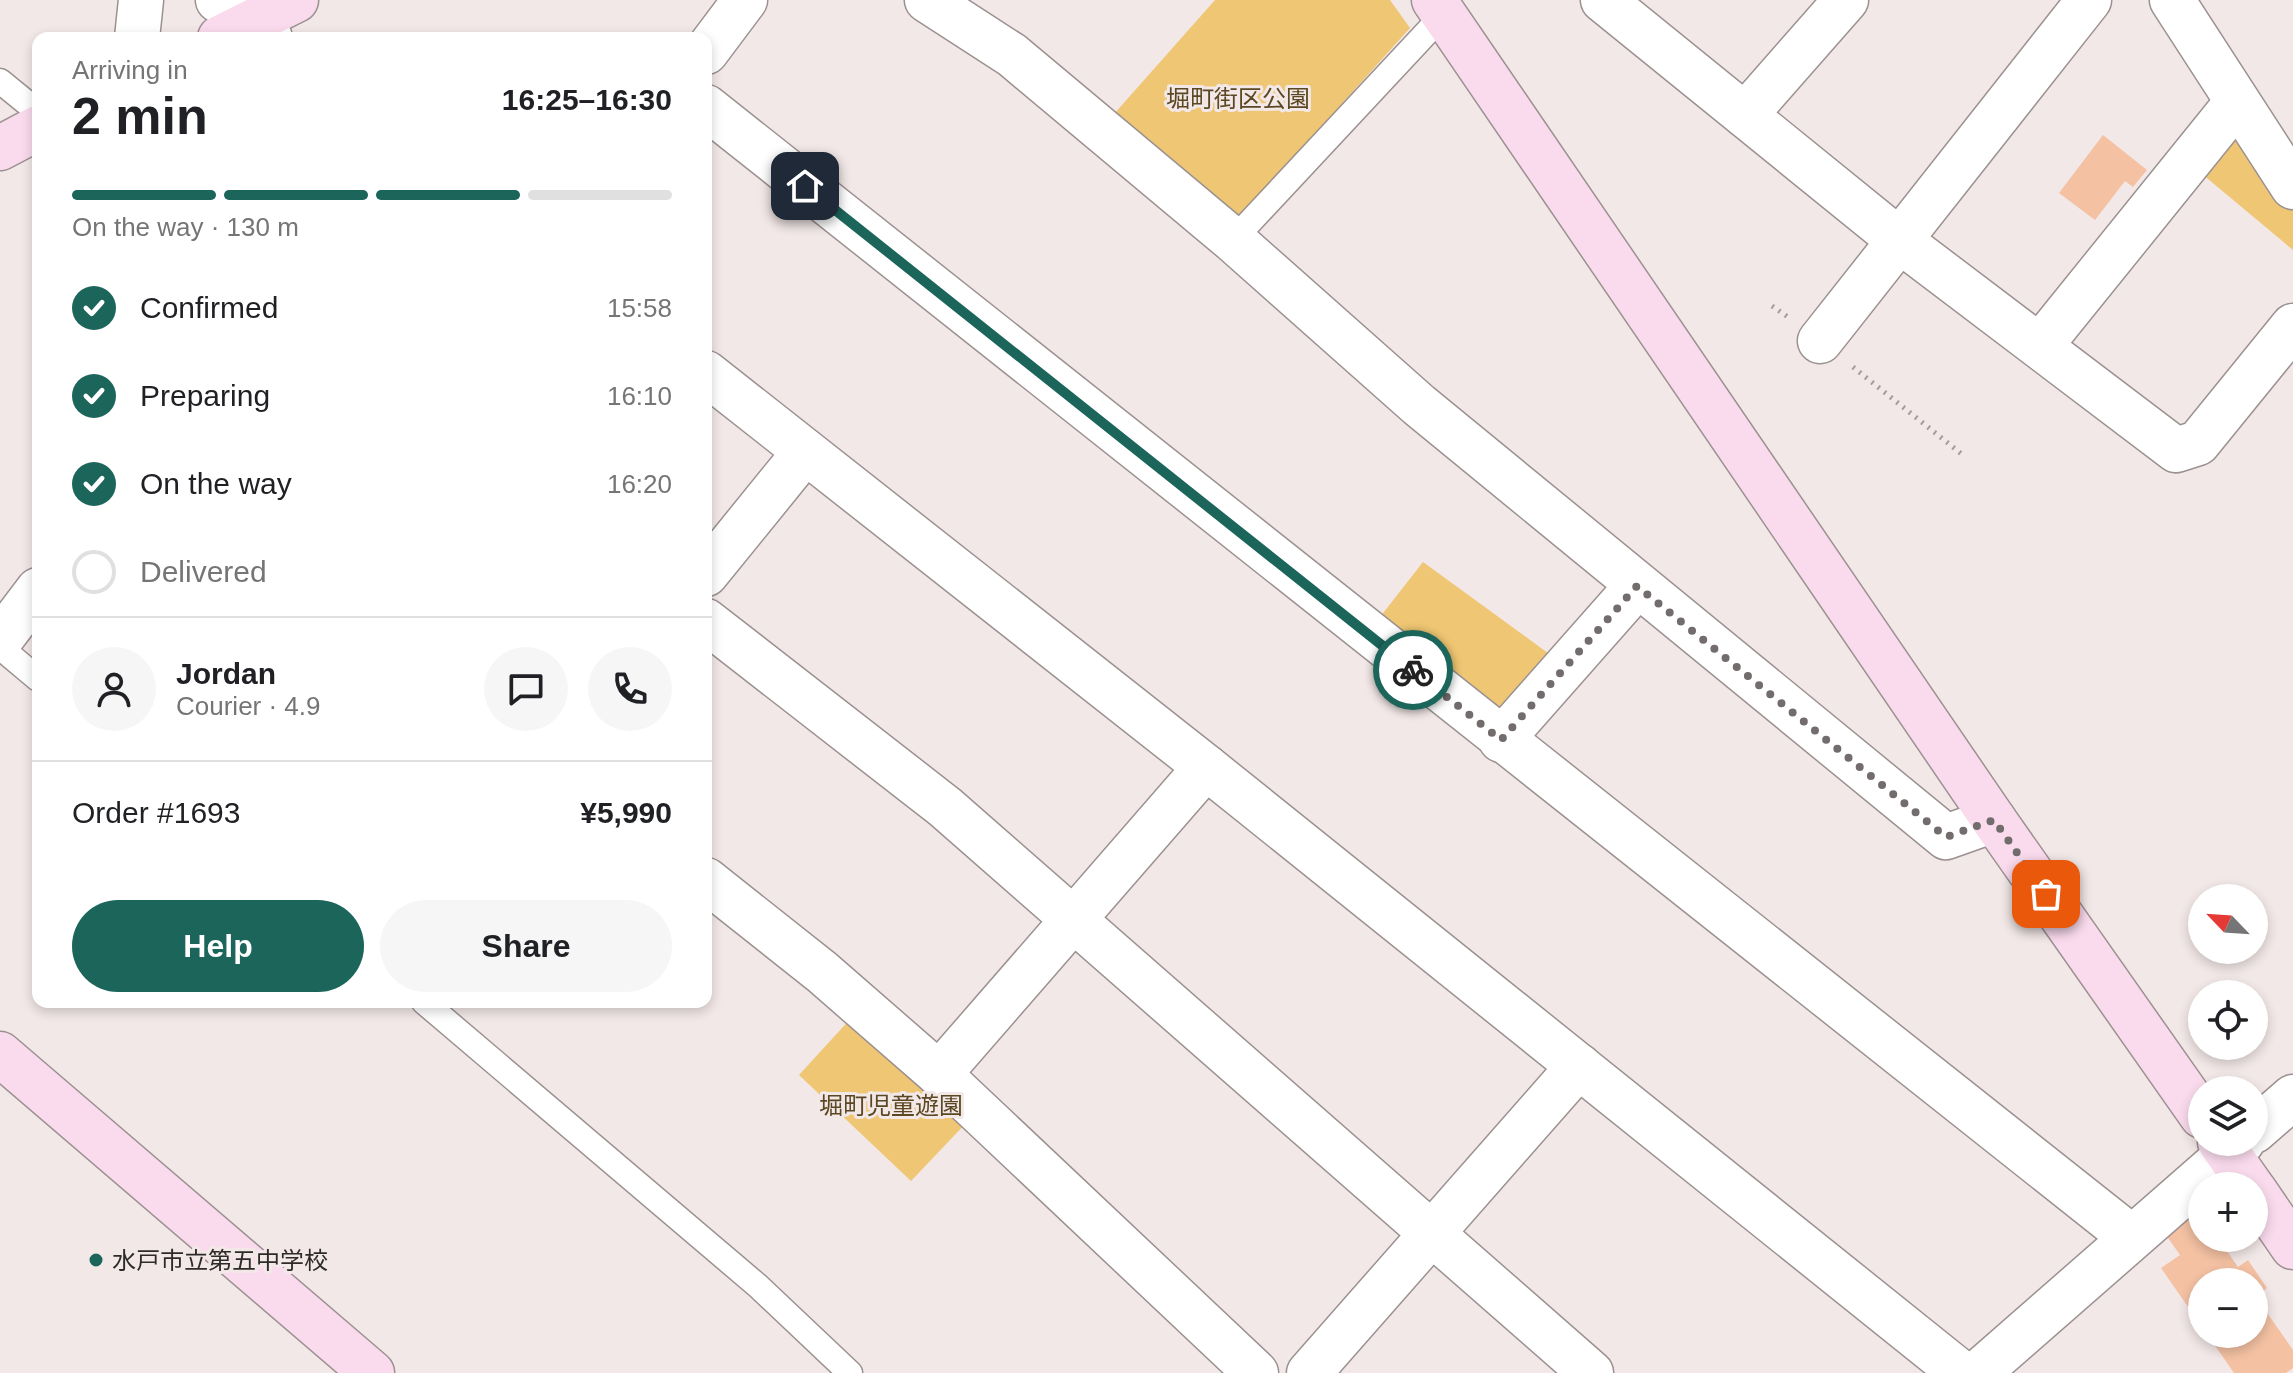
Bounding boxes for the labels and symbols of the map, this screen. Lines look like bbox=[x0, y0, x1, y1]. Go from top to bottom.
park label: 堀町街区公園 bbox=[1166, 85, 1310, 112]
pin bbox=[771, 152, 839, 220]
courier bbox=[1373, 630, 1453, 710]
pin bbox=[2012, 860, 2080, 928]
north arrow bbox=[2188, 884, 2268, 964]
park label: 堀町児童遊園 bbox=[819, 1092, 963, 1119]
place label: 水戸市立第五中学校 bbox=[112, 1247, 328, 1274]
marker: 水戸市立第五中学校 bbox=[87, 1251, 105, 1269]

